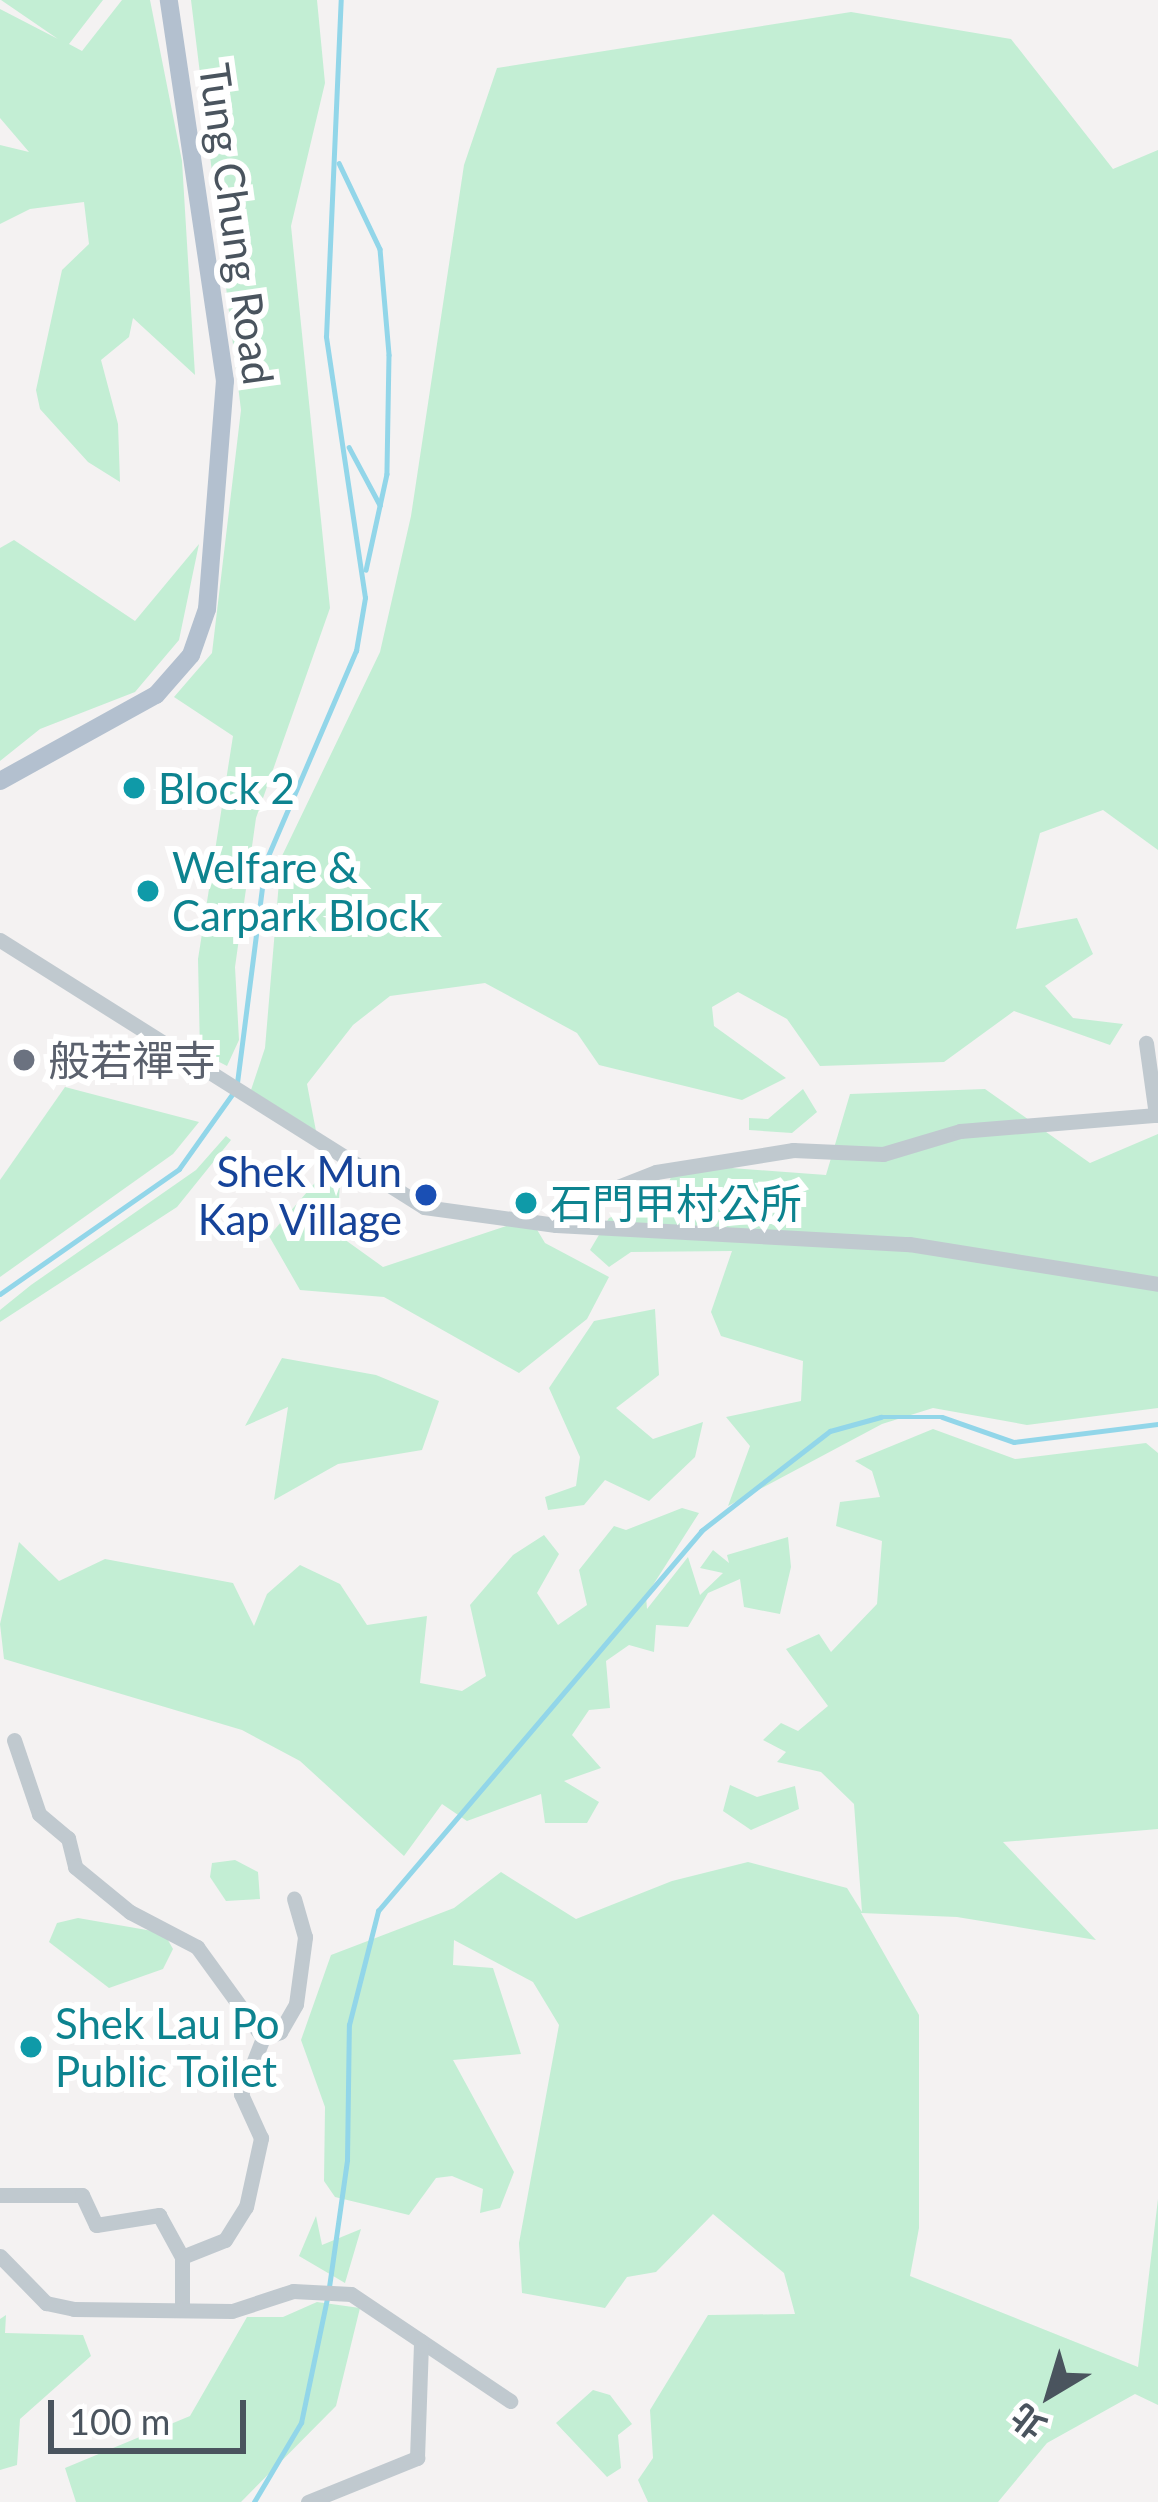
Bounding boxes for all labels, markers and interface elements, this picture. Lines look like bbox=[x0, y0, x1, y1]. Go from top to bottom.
street label: Tung Chung Road bbox=[190, 60, 284, 388]
place label: Block 2 bbox=[158, 763, 295, 813]
marker: Block 2 bbox=[121, 775, 147, 801]
place label: Welfare & Carpark Block bbox=[172, 842, 430, 940]
marker: Welfare & Carpark Block bbox=[135, 878, 161, 904]
place label: 般若禪寺 bbox=[48, 1035, 216, 1085]
marker: 般若禪寺 bbox=[11, 1047, 37, 1073]
place label: Shek Mun Kap Village bbox=[196, 1146, 402, 1244]
place label: 石門甲村公所 bbox=[550, 1178, 802, 1228]
marker: Shek Mun Kap Village bbox=[413, 1182, 439, 1208]
marker: 石門甲村公所 bbox=[513, 1190, 539, 1216]
place label: Shek Lau Po Public Toilet bbox=[55, 1998, 280, 2096]
marker: Shek Lau Po Public Toilet bbox=[18, 2034, 44, 2060]
north arrow bbox=[990, 2334, 1110, 2454]
scale bar bbox=[54, 2376, 252, 2450]
text: 北 bbox=[1003, 2396, 1053, 2448]
text: 100 m bbox=[69, 2399, 170, 2443]

